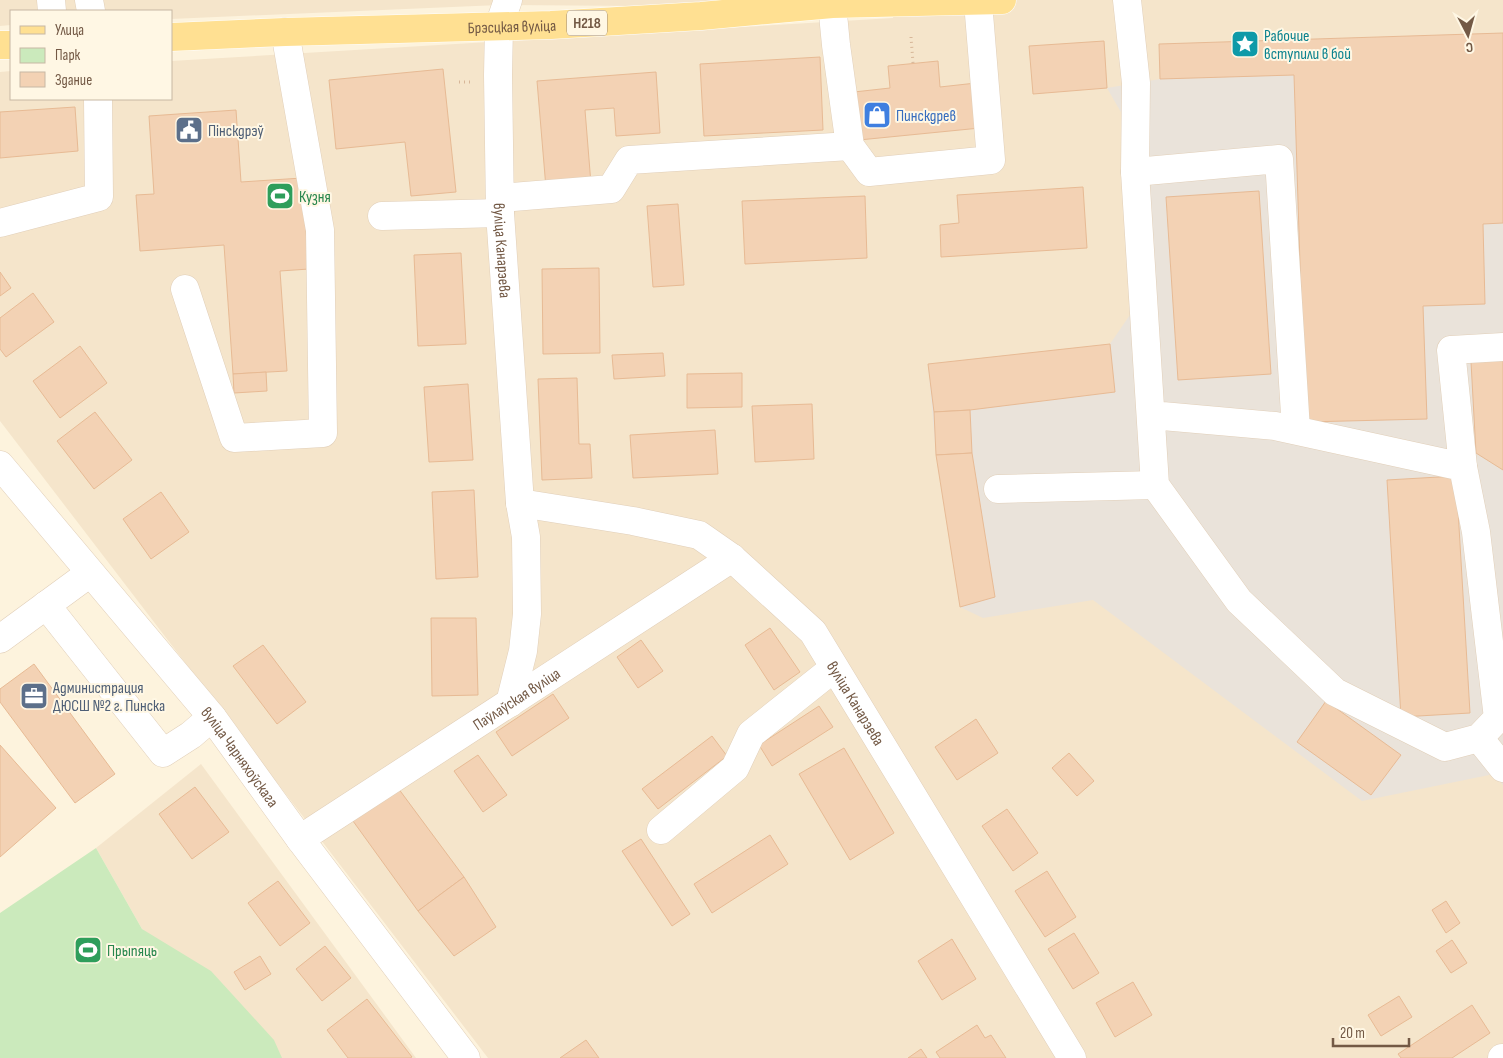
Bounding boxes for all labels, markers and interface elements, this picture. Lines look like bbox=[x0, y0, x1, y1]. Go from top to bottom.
legend bbox=[10, 10, 172, 100]
road number: Н218 bbox=[567, 10, 607, 36]
north arrow bbox=[1443, 10, 1493, 60]
street label: Брэсцкая вуліца bbox=[467, 17, 557, 38]
text: Улица bbox=[55, 21, 84, 40]
place label: Рабочие вступили в бой bbox=[1264, 27, 1351, 64]
place icon: Рабочие вступили в бой bbox=[1230, 29, 1260, 59]
text: С bbox=[1465, 39, 1474, 56]
text: Парк bbox=[55, 46, 81, 65]
text: Здание bbox=[55, 71, 92, 90]
shop icon: Пинскдрев bbox=[862, 100, 892, 130]
place label: Пинскдрев bbox=[896, 107, 956, 126]
public building icon: Пінскдрэў bbox=[174, 115, 204, 145]
place label: Пінскдрэў bbox=[208, 122, 264, 141]
sports icon: Кузня bbox=[265, 181, 295, 211]
place label: Кузня bbox=[299, 188, 331, 207]
street label: вуліца Канарэева bbox=[489, 203, 514, 299]
street label: вуліца Канарэева bbox=[822, 658, 888, 749]
street label: Паўлаўская вуліца bbox=[470, 664, 564, 735]
place label: Администрация ДЮСШ №2 г. Пинска bbox=[52, 679, 165, 716]
office icon: Администрация ДЮСШ №2 г. Пинска bbox=[19, 681, 49, 711]
street label: вуліца Чарняхоўскага bbox=[196, 703, 282, 811]
sports icon: Прыпяць bbox=[73, 935, 103, 965]
place label: Прыпяць bbox=[107, 942, 157, 961]
scale bar bbox=[1333, 1016, 1409, 1048]
text: 20 m bbox=[1340, 1024, 1365, 1043]

